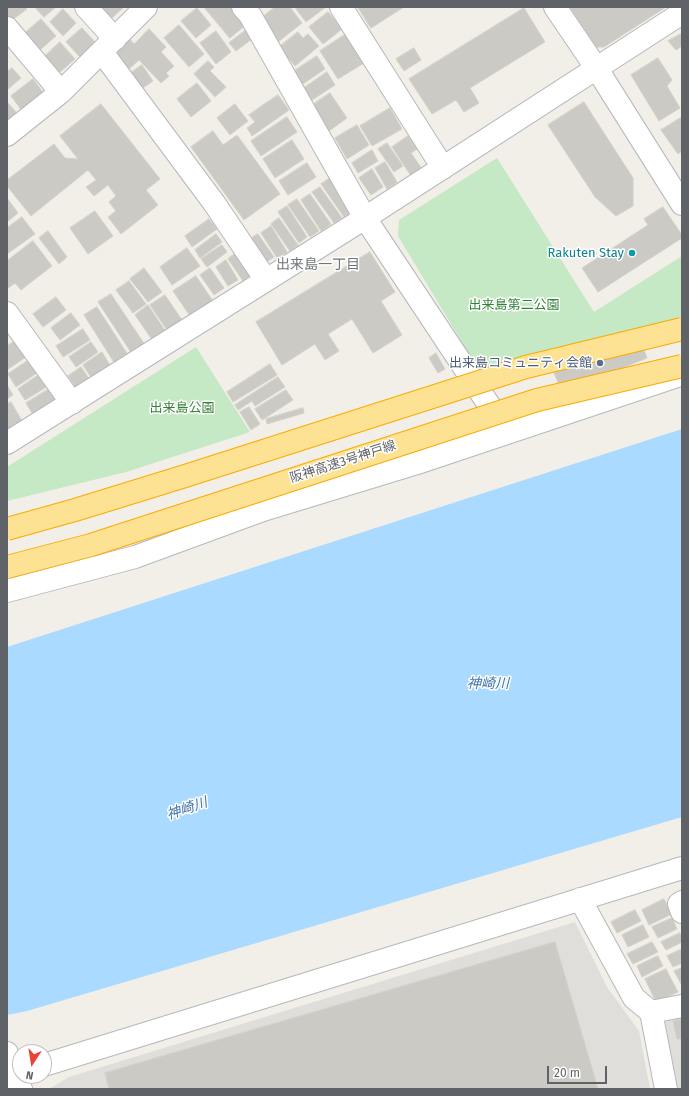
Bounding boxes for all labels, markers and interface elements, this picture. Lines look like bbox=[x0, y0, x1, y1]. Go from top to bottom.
place label: Rakuten Stay bbox=[547, 245, 624, 261]
marker: Rakuten Stay bbox=[627, 248, 637, 258]
district label: 出来島一丁目 bbox=[276, 257, 360, 273]
park label: 出来島第二公園 bbox=[469, 297, 559, 313]
place label: 出来島コミュニティ会館 bbox=[449, 355, 592, 371]
marker: 出来島コミュニティ会館 bbox=[595, 358, 605, 368]
park label: 出来島公園 bbox=[150, 400, 214, 416]
street label: 阪神高速3号神戸線 bbox=[288, 438, 398, 486]
water label: 神崎川 bbox=[467, 676, 509, 692]
water label: 神崎川 bbox=[164, 794, 210, 824]
north arrow bbox=[12, 1044, 52, 1084]
scale bar bbox=[549, 1058, 609, 1084]
text: 20 m bbox=[554, 1066, 580, 1080]
text: N bbox=[25, 1068, 35, 1082]

